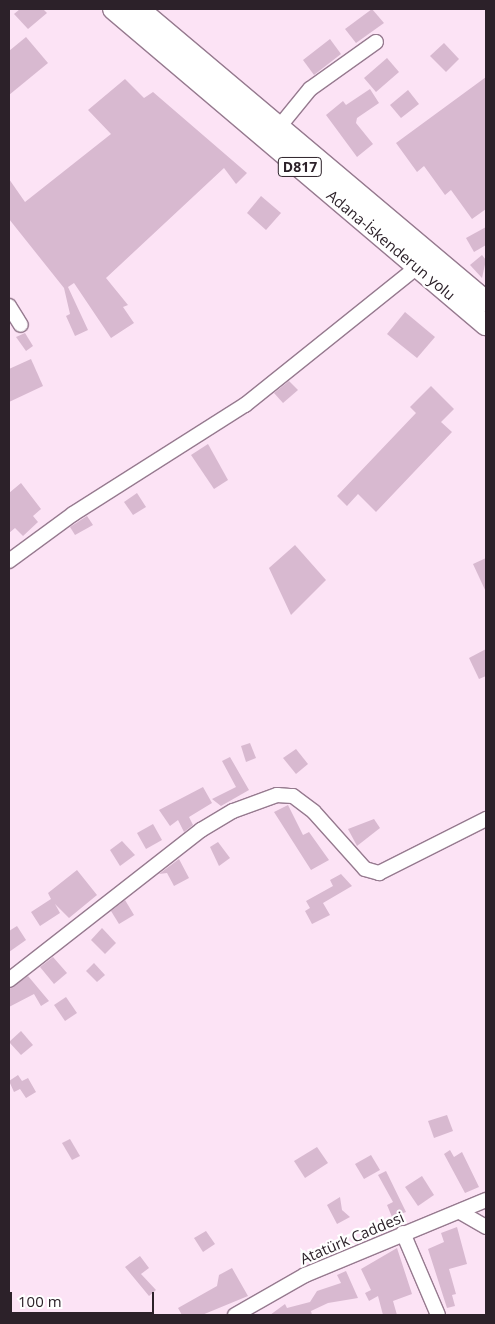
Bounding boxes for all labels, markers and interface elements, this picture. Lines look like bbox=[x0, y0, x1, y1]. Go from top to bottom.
road number: D817 bbox=[278, 156, 322, 178]
street label: Adana-İskenderun yolu bbox=[323, 186, 459, 304]
street label: Atatürk Caddesi bbox=[297, 1208, 407, 1268]
scale bar bbox=[12, 1282, 156, 1314]
text: 100 m bbox=[18, 1291, 62, 1311]

